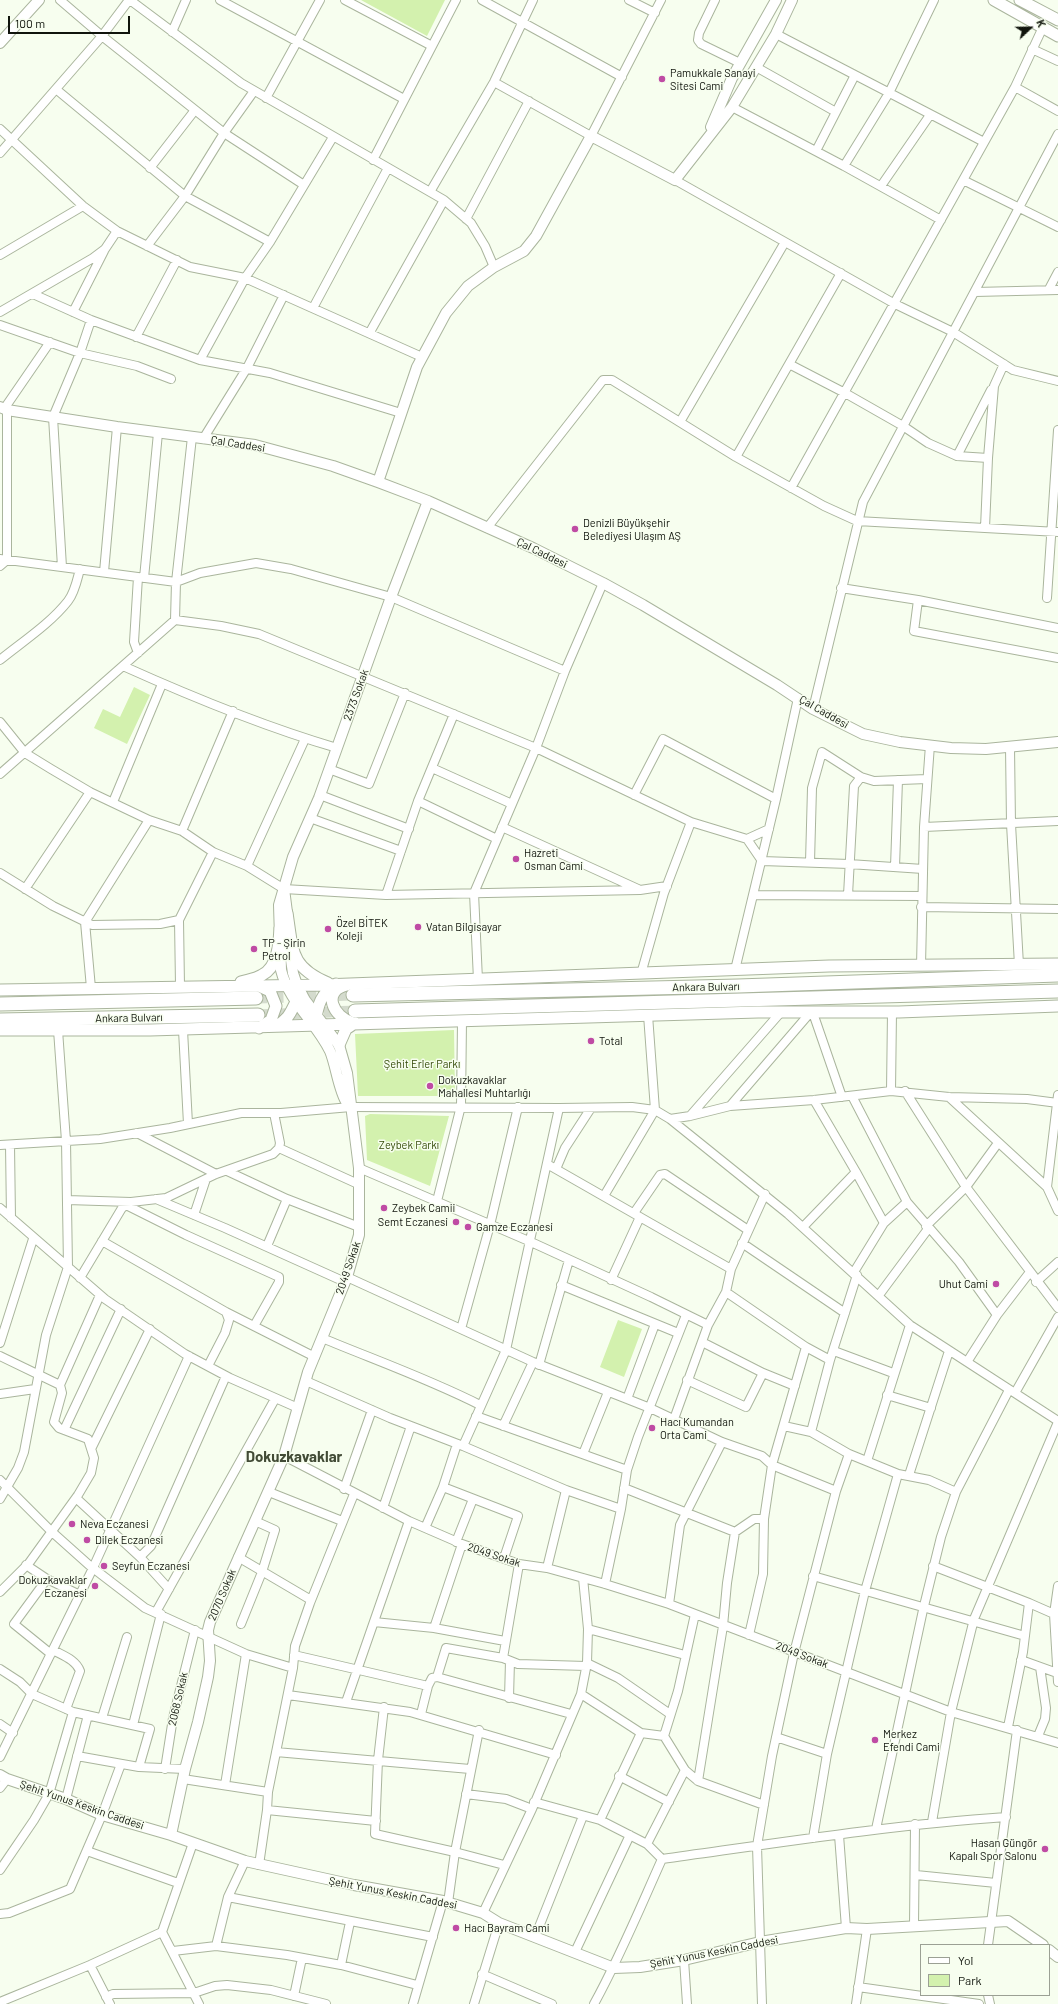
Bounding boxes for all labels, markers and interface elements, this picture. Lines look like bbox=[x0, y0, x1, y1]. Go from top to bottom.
scale bar bbox=[10, 8, 132, 34]
north arrow bbox=[1010, 8, 1050, 48]
text: 100 m bbox=[15, 16, 45, 30]
text: K bbox=[1034, 18, 1049, 29]
place label: Pamukkale Sanayi Sitesi Cami bbox=[670, 66, 756, 92]
marker: Pamukkale Sanayi Sitesi Cami bbox=[657, 74, 667, 84]
street label: Çal Caddesi bbox=[210, 433, 266, 455]
place label: Denizli Büyükşehir Belediyesi Ulaşım AŞ bbox=[583, 516, 681, 542]
marker: Denizli Büyükşehir Belediyesi Ulaşım AŞ bbox=[570, 524, 580, 534]
street label: Çal Caddesi bbox=[514, 535, 570, 571]
street label: 2373 Sokak bbox=[341, 668, 371, 722]
street label: Çal Caddesi bbox=[797, 693, 851, 731]
place label: Hazreti Osman Cami bbox=[524, 846, 583, 872]
marker: Hazreti Osman Cami bbox=[511, 854, 521, 864]
place label: Özel BİTEK Koleji bbox=[336, 916, 388, 942]
place label: Vatan Bilgisayar bbox=[426, 920, 502, 934]
marker: Vatan Bilgisayar bbox=[413, 922, 423, 932]
marker: Özel BİTEK Koleji bbox=[323, 924, 333, 934]
place label: TP - Şirin Petrol bbox=[262, 936, 305, 962]
marker: TP - Şirin Petrol bbox=[249, 944, 259, 954]
street label: Ankara Bulvarı bbox=[672, 980, 740, 994]
street label: Ankara Bulvarı bbox=[95, 1011, 163, 1025]
place label: Total bbox=[599, 1034, 623, 1048]
marker: Total bbox=[586, 1036, 596, 1046]
park label: Şehit Erler Parkı bbox=[384, 1057, 460, 1071]
place label: Dokuzkavaklar Mahallesi Muhtarlığı bbox=[438, 1073, 531, 1099]
marker: Dokuzkavaklar Mahallesi Muhtarlığı bbox=[425, 1081, 435, 1091]
park label: Zeybek Parkı bbox=[379, 1138, 439, 1152]
place label: Zeybek Camii bbox=[392, 1201, 455, 1215]
marker: Zeybek Camii bbox=[379, 1203, 389, 1213]
place label: Semt Eczanesi bbox=[378, 1215, 448, 1229]
marker: Semt Eczanesi bbox=[451, 1217, 461, 1227]
place label: Gamze Eczanesi bbox=[476, 1220, 553, 1234]
marker: Gamze Eczanesi bbox=[463, 1222, 473, 1232]
street label: 2049 Sokak bbox=[333, 1240, 363, 1296]
place label: Uhut Cami bbox=[939, 1277, 988, 1291]
marker: Uhut Cami bbox=[991, 1279, 1001, 1289]
place label: Hacı Kumandan Orta Cami bbox=[660, 1415, 734, 1441]
marker: Hacı Kumandan Orta Cami bbox=[647, 1423, 657, 1433]
district label: Dokuzkavaklar bbox=[246, 1448, 342, 1466]
place label: Neva Eczanesi bbox=[80, 1517, 149, 1531]
marker: Neva Eczanesi bbox=[67, 1519, 77, 1529]
place label: Dilek Eczanesi bbox=[95, 1533, 163, 1547]
marker: Dilek Eczanesi bbox=[82, 1535, 92, 1545]
street label: 2049 Sokak bbox=[466, 1540, 522, 1570]
place label: Seyfun Eczanesi bbox=[112, 1559, 190, 1573]
marker: Seyfun Eczanesi bbox=[99, 1561, 109, 1571]
street label: 2070 Sokak bbox=[205, 1567, 239, 1623]
place label: Dokuzkavaklar Eczanesi bbox=[19, 1573, 87, 1599]
marker: Dokuzkavaklar Eczanesi bbox=[90, 1581, 100, 1591]
street label: 2049 Sokak bbox=[774, 1639, 830, 1671]
street label: 2068 Sokak bbox=[165, 1671, 191, 1727]
place label: Merkez Efendi Cami bbox=[883, 1727, 940, 1753]
marker: Merkez Efendi Cami bbox=[870, 1735, 880, 1745]
street label: Şehit Yunus Keskin Caddesi bbox=[18, 1778, 146, 1832]
place label: Hasan Güngör Kapalı Spor Salonu bbox=[949, 1836, 1037, 1862]
marker: Hasan Güngör Kapalı Spor Salonu bbox=[1040, 1844, 1050, 1854]
street label: Şehit Yunus Keskin Caddesi bbox=[328, 1874, 458, 1912]
place label: Hacı Bayram Cami bbox=[464, 1921, 550, 1935]
marker: Hacı Bayram Cami bbox=[451, 1923, 461, 1933]
street label: Şehit Yunus Keskin Caddesi bbox=[649, 1933, 779, 1971]
legend bbox=[920, 1944, 1050, 1996]
text: Yol bbox=[958, 1953, 973, 1967]
text: Park bbox=[958, 1973, 982, 1987]

